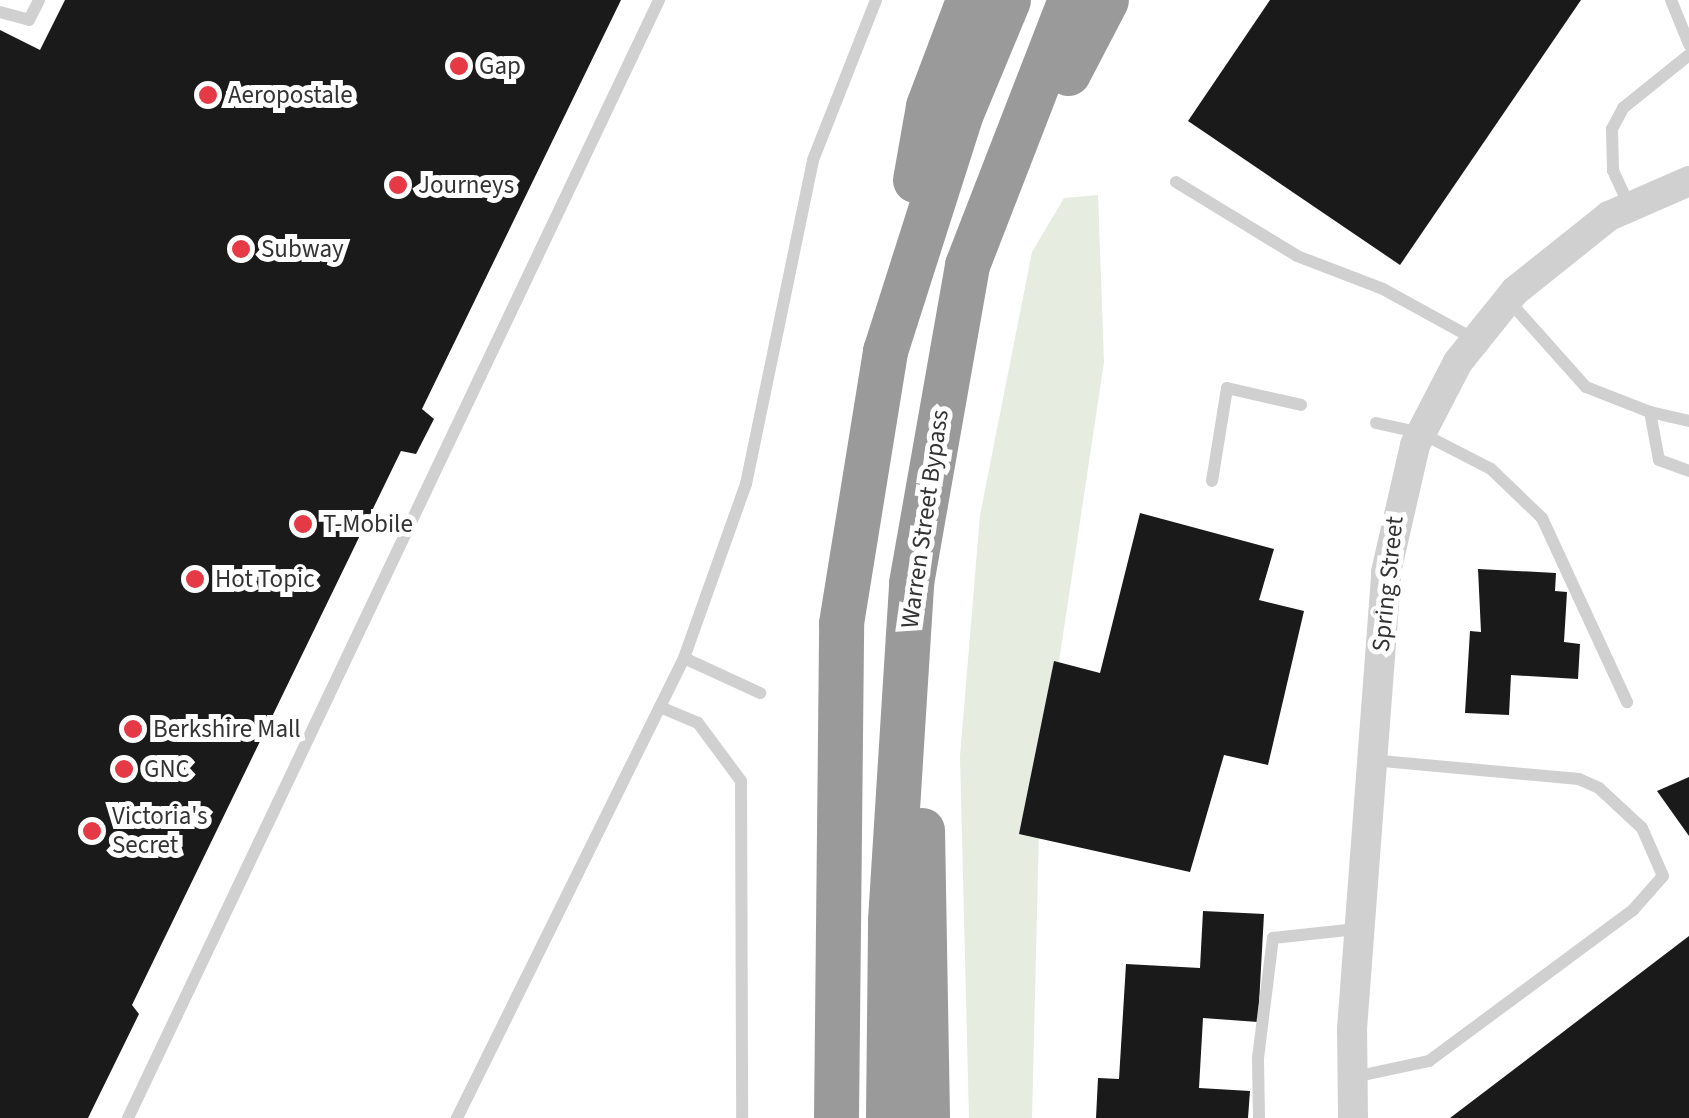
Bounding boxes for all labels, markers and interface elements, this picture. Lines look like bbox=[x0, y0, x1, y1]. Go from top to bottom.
place label: Gap bbox=[479, 51, 521, 81]
marker: Gap bbox=[448, 55, 470, 77]
place label: Aeropostale bbox=[228, 80, 353, 110]
marker: Aeropostale bbox=[197, 84, 219, 106]
place label: Journeys bbox=[418, 170, 514, 200]
marker: Journeys bbox=[387, 174, 409, 196]
place label: Subway bbox=[261, 234, 344, 264]
marker: Subway bbox=[230, 238, 252, 260]
street label: Warren Street Bypass bbox=[895, 408, 955, 630]
place label: T-Mobile bbox=[323, 509, 413, 539]
marker: T-Mobile bbox=[292, 513, 314, 535]
street label: Spring Street bbox=[1366, 515, 1410, 653]
place label: Hot Topic bbox=[215, 564, 315, 594]
marker: Hot Topic bbox=[184, 568, 206, 590]
place label: Berkshire Mall bbox=[153, 714, 301, 744]
marker: Berkshire Mall bbox=[122, 718, 144, 740]
place label: GNC bbox=[144, 754, 190, 784]
marker: GNC bbox=[113, 758, 135, 780]
place label: Victoria's Secret bbox=[112, 802, 207, 861]
marker: Victoria's Secret bbox=[81, 820, 103, 842]

